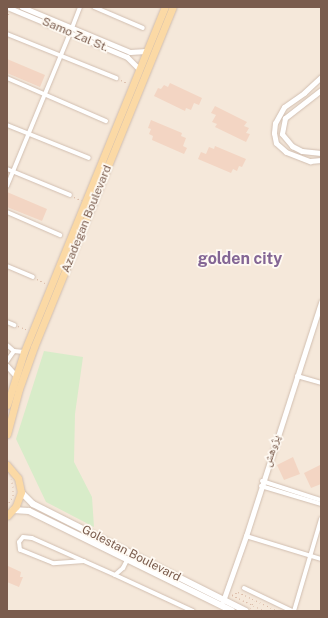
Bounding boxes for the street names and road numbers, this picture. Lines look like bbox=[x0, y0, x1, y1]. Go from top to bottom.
street label: Samo Zal St. bbox=[40, 15, 110, 55]
street label: Azadegan Boulevard bbox=[59, 163, 115, 275]
street label: پژوهش bbox=[260, 433, 284, 469]
street label: Golestan Boulevard bbox=[79, 523, 183, 585]

